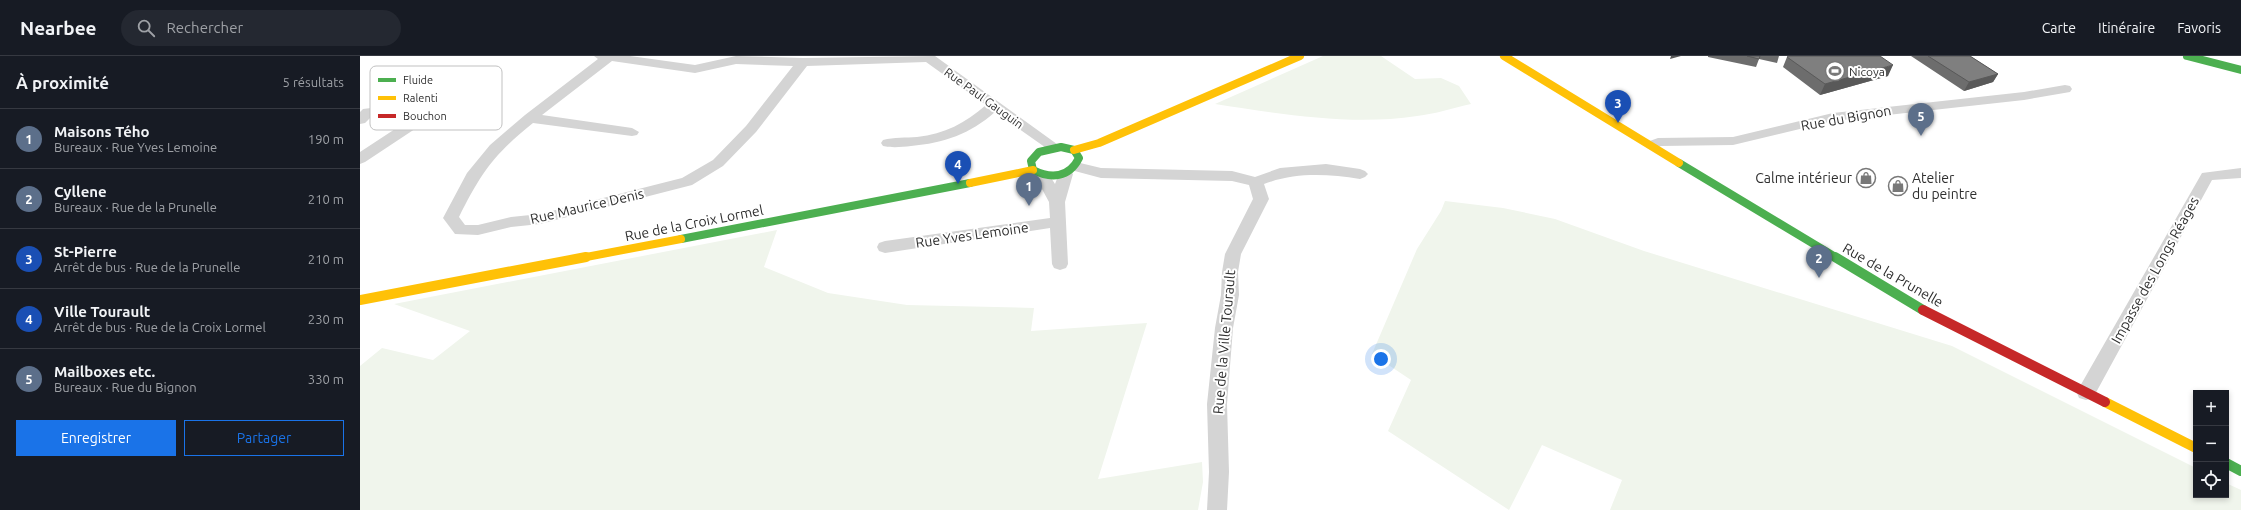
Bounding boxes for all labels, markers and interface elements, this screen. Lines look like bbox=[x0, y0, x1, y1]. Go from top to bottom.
search box bbox=[121, 10, 401, 46]
text: Nearbee bbox=[20, 17, 97, 39]
icon: search bbox=[135, 17, 157, 39]
text: Rechercher bbox=[167, 19, 243, 36]
text: Carte bbox=[2042, 20, 2076, 36]
text: Itinéraire bbox=[2098, 20, 2155, 36]
text: Favoris bbox=[2177, 20, 2221, 36]
sports icon: Nicoya bbox=[1824, 60, 1846, 82]
street label: Rue Paul Gauguin bbox=[942, 65, 1026, 131]
place label: Nicoya bbox=[1849, 65, 1885, 78]
legend bbox=[370, 66, 502, 130]
text: À proximité bbox=[16, 73, 109, 92]
text: Fluide bbox=[403, 74, 433, 86]
text: 5 résultats bbox=[283, 75, 344, 89]
pin: 3 bbox=[1605, 90, 1631, 123]
text: Ralenti bbox=[403, 92, 438, 104]
street label: Rue du Bignon bbox=[1800, 102, 1892, 134]
pin: 5 bbox=[1908, 103, 1934, 136]
text: Bouchon bbox=[403, 110, 447, 122]
text: Maisons Tého bbox=[54, 123, 150, 140]
text: 1 bbox=[25, 132, 33, 146]
text: 190 m bbox=[308, 132, 344, 146]
text: Bureaux · Rue Yves Lemoine bbox=[54, 140, 217, 154]
pin: 4 bbox=[945, 151, 971, 184]
shop icon: Calme intérieur bbox=[1855, 167, 1877, 189]
place label: Calme intérieur bbox=[1755, 170, 1853, 186]
place label: Atelier du peintre bbox=[1912, 170, 1977, 202]
pin: 1 bbox=[1016, 173, 1042, 206]
shop icon: Atelier du peintre bbox=[1887, 175, 1909, 197]
text: Cyllene bbox=[54, 183, 107, 200]
street label: Rue Maurice Denis bbox=[529, 185, 645, 227]
text: 2 bbox=[25, 192, 33, 206]
text: 210 m bbox=[308, 192, 344, 206]
street label: Impasse des Longs Réages bbox=[2108, 194, 2202, 346]
text: Bureaux · Rue de la Prunelle bbox=[54, 200, 217, 214]
street label: Rue de la Croix Lormel bbox=[623, 202, 765, 244]
street label: Rue Yves Lemoine bbox=[915, 219, 1029, 251]
street label: Rue de la Prunelle bbox=[1840, 240, 1946, 310]
text: St-Pierre bbox=[54, 243, 117, 260]
pin: 2 bbox=[1806, 245, 1832, 278]
text: 3 bbox=[25, 252, 33, 266]
text: 210 m bbox=[308, 252, 344, 266]
text: Arrêt de bus · Rue de la Prunelle bbox=[54, 260, 240, 274]
street label: Rue de la Ville Tourault bbox=[1210, 269, 1238, 415]
text: Ville Tourault bbox=[54, 303, 150, 320]
text: 4 bbox=[25, 312, 33, 326]
text: 230 m bbox=[308, 312, 344, 326]
text: Arrêt de bus · Rue de la Croix Lormel bbox=[54, 320, 266, 334]
your location bbox=[1371, 349, 1391, 369]
text: Mailboxes etc. bbox=[54, 363, 155, 380]
text: 5 bbox=[25, 372, 33, 386]
text: 330 m bbox=[308, 372, 344, 386]
text: Bureaux · Rue du Bignon bbox=[54, 380, 197, 394]
map controls bbox=[2193, 390, 2229, 498]
button: + bbox=[2193, 390, 2229, 426]
button: Enregistrer bbox=[16, 420, 176, 456]
button: Partager bbox=[184, 420, 344, 456]
button: − bbox=[2193, 426, 2229, 462]
button: locate bbox=[2193, 462, 2229, 498]

